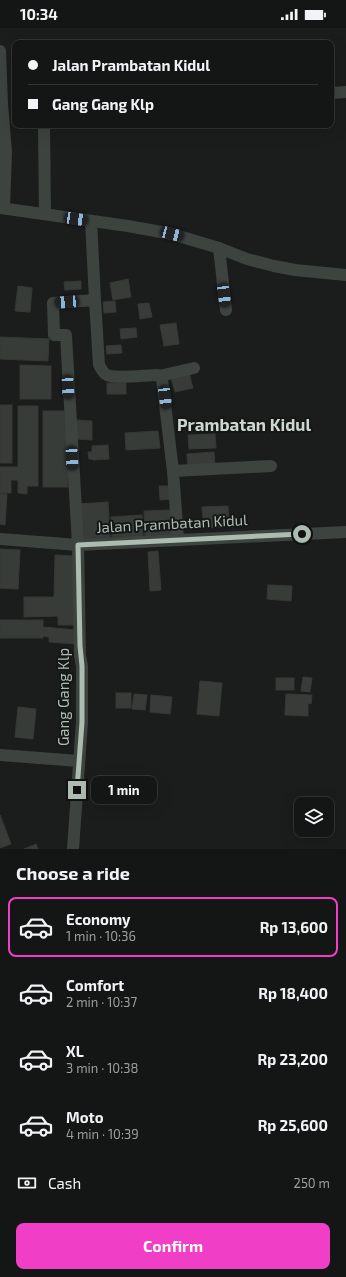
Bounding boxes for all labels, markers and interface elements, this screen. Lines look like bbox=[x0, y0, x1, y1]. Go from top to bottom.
text: 10:34 bbox=[20, 5, 58, 23]
text: Jalan Prambatan Kidul bbox=[52, 56, 210, 74]
text: Gang Gang Klp bbox=[52, 95, 154, 113]
car bbox=[63, 211, 89, 227]
car bbox=[159, 225, 185, 243]
car bbox=[217, 282, 231, 308]
car bbox=[55, 295, 79, 309]
car bbox=[61, 375, 75, 399]
car bbox=[158, 384, 172, 410]
district label: Prambatan Kidul bbox=[177, 414, 311, 434]
car bbox=[65, 446, 79, 470]
street label: Jalan Prambatan Kidul bbox=[96, 510, 249, 536]
route start bbox=[293, 525, 311, 543]
street label: Gang Gang Klp bbox=[54, 648, 72, 746]
callout: 1 min bbox=[91, 776, 157, 804]
route end bbox=[68, 781, 86, 799]
text: 1 min bbox=[108, 782, 140, 798]
map controls bbox=[294, 797, 334, 837]
button: layers bbox=[294, 797, 334, 837]
text: Choose a ride bbox=[16, 862, 130, 884]
icon: car bbox=[18, 909, 54, 945]
text: Economy bbox=[66, 910, 131, 928]
text: Rp 13,600 bbox=[260, 918, 328, 936]
text: 1 min · 10:36 bbox=[66, 928, 136, 944]
icon: car bbox=[18, 975, 54, 1011]
text: Comfort bbox=[66, 976, 124, 994]
text: Rp 18,400 bbox=[258, 984, 328, 1002]
text: 2 min · 10:37 bbox=[66, 994, 137, 1010]
icon: car bbox=[18, 1041, 54, 1077]
text: XL bbox=[66, 1042, 84, 1060]
text: Rp 23,200 bbox=[258, 1050, 328, 1068]
text: 3 min · 10:38 bbox=[66, 1060, 138, 1076]
icon: car bbox=[18, 1107, 54, 1143]
text: Moto bbox=[66, 1108, 104, 1126]
text: Rp 25,600 bbox=[258, 1116, 328, 1134]
text: 4 min · 10:39 bbox=[66, 1126, 139, 1142]
icon: cash bbox=[16, 1172, 38, 1194]
text: Cash bbox=[48, 1174, 81, 1192]
text: 250 m bbox=[294, 1175, 330, 1191]
button: Confirm bbox=[16, 1223, 330, 1269]

